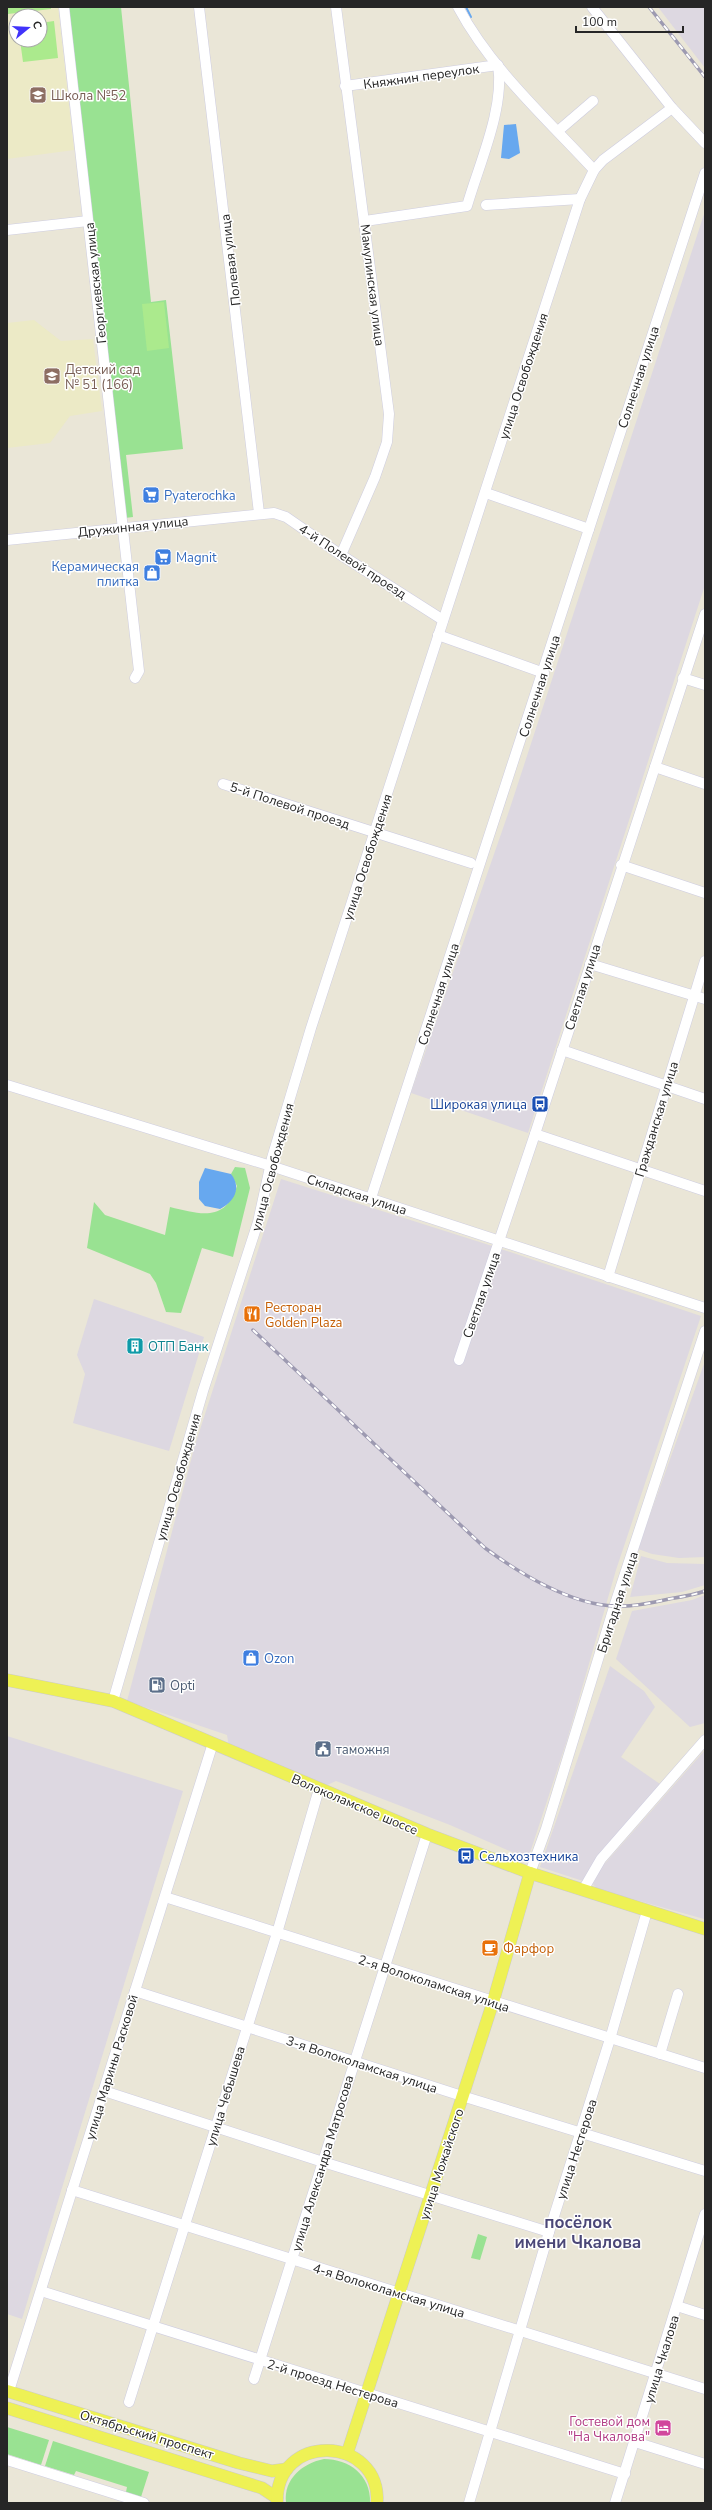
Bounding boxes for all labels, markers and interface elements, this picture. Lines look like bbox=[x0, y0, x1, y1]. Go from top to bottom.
north arrow bbox=[8, 8, 48, 48]
scale bar bbox=[576, 8, 683, 34]
text: 100 m bbox=[582, 14, 617, 30]
text: С bbox=[29, 19, 45, 31]
street label: Княжнин переулок bbox=[362, 60, 480, 94]
school or university icon: Школа №52 bbox=[28, 85, 48, 105]
place label: Школа №52 bbox=[51, 87, 126, 105]
street label: Полевая улица bbox=[216, 213, 246, 307]
street label: Георгиевская улица bbox=[81, 221, 111, 344]
street label: Мамулинская улица bbox=[356, 223, 388, 347]
street label: улица Освобождения bbox=[495, 311, 553, 442]
street label: Солнечная улица bbox=[614, 324, 664, 431]
place label: Детский сад № 51 (166) bbox=[65, 361, 141, 394]
school or university icon: Детский сад № 51 (166) bbox=[42, 366, 62, 386]
supermarket icon: Pyaterochka bbox=[141, 485, 161, 505]
place label: Pyaterochka bbox=[164, 487, 236, 505]
street label: Дружинная улица bbox=[77, 512, 189, 542]
street label: 4-й Полевой проезд bbox=[295, 520, 410, 604]
supermarket icon: Magnit bbox=[153, 547, 173, 567]
place label: Magnit bbox=[176, 549, 217, 567]
place label: Керамическая плитка bbox=[52, 558, 139, 591]
shop icon: Керамическая плитка bbox=[142, 563, 162, 583]
street label: Солнечная улица bbox=[515, 633, 565, 740]
street label: 5-й Полевой проезд bbox=[227, 778, 352, 834]
street label: улица Освобождения bbox=[339, 792, 397, 923]
street label: Солнечная улица bbox=[414, 941, 464, 1048]
street label: Светлая улица bbox=[561, 942, 605, 1033]
street label: Гражданская улица bbox=[631, 1059, 683, 1179]
bus stop icon: Широкая улица bbox=[530, 1094, 550, 1114]
place label: Широкая улица bbox=[430, 1096, 527, 1114]
street label: улица Освобождения bbox=[247, 1101, 299, 1233]
street label: Складская улица bbox=[304, 1170, 409, 1220]
street label: Светлая улица bbox=[459, 1250, 505, 1341]
place label: Ресторан Golden Plaza bbox=[265, 1299, 342, 1332]
restaurant icon: Ресторан Golden Plaza bbox=[242, 1304, 262, 1324]
building icon: ОТП Банк bbox=[125, 1336, 145, 1356]
place label: ОТП Банк bbox=[148, 1338, 209, 1356]
street label: улица Освобождения bbox=[152, 1411, 206, 1543]
street label: Бригадная улица bbox=[593, 1549, 643, 1655]
shop icon: Ozon bbox=[241, 1648, 261, 1668]
place label: Ozon bbox=[264, 1650, 294, 1668]
fuel station icon: Opti bbox=[147, 1675, 167, 1695]
place label: Opti bbox=[170, 1677, 195, 1695]
public building icon: таможня bbox=[313, 1739, 333, 1759]
place label: таможня bbox=[336, 1741, 390, 1759]
street label: Волоколамское шоссе bbox=[289, 1770, 421, 1840]
bus stop icon: Сельхозтехника bbox=[456, 1846, 476, 1866]
place label: Сельхозтехника bbox=[479, 1848, 579, 1866]
cafe icon: Фарфор bbox=[480, 1938, 500, 1958]
place label: Фарфор bbox=[503, 1940, 554, 1958]
street label: 2-я Волоколамская улица bbox=[356, 1951, 512, 2017]
street label: улица Марины Расковой bbox=[81, 1992, 143, 2142]
street label: 3-я Волоколамская улица bbox=[284, 2032, 440, 2098]
street label: улица Чебышева bbox=[202, 2044, 250, 2149]
street label: улица Александра Матросова bbox=[288, 2073, 358, 2254]
street label: улица Нестерова bbox=[552, 2097, 602, 2202]
street label: улица Можайского bbox=[415, 2106, 468, 2222]
district label: посёлок имени Чкалова bbox=[515, 2211, 641, 2254]
street label: 4-я Волоколамская улица bbox=[310, 2259, 467, 2323]
street label: улица Чкалова bbox=[640, 2313, 684, 2406]
street label: 2-й проезд Нестерова bbox=[265, 2355, 401, 2413]
street label: Октябрьский проспект bbox=[78, 2406, 216, 2464]
place label: Гостевой дом "На Чкалова" bbox=[568, 2413, 650, 2446]
hotel icon: Гостевой дом "На Чкалова" bbox=[653, 2418, 673, 2438]

